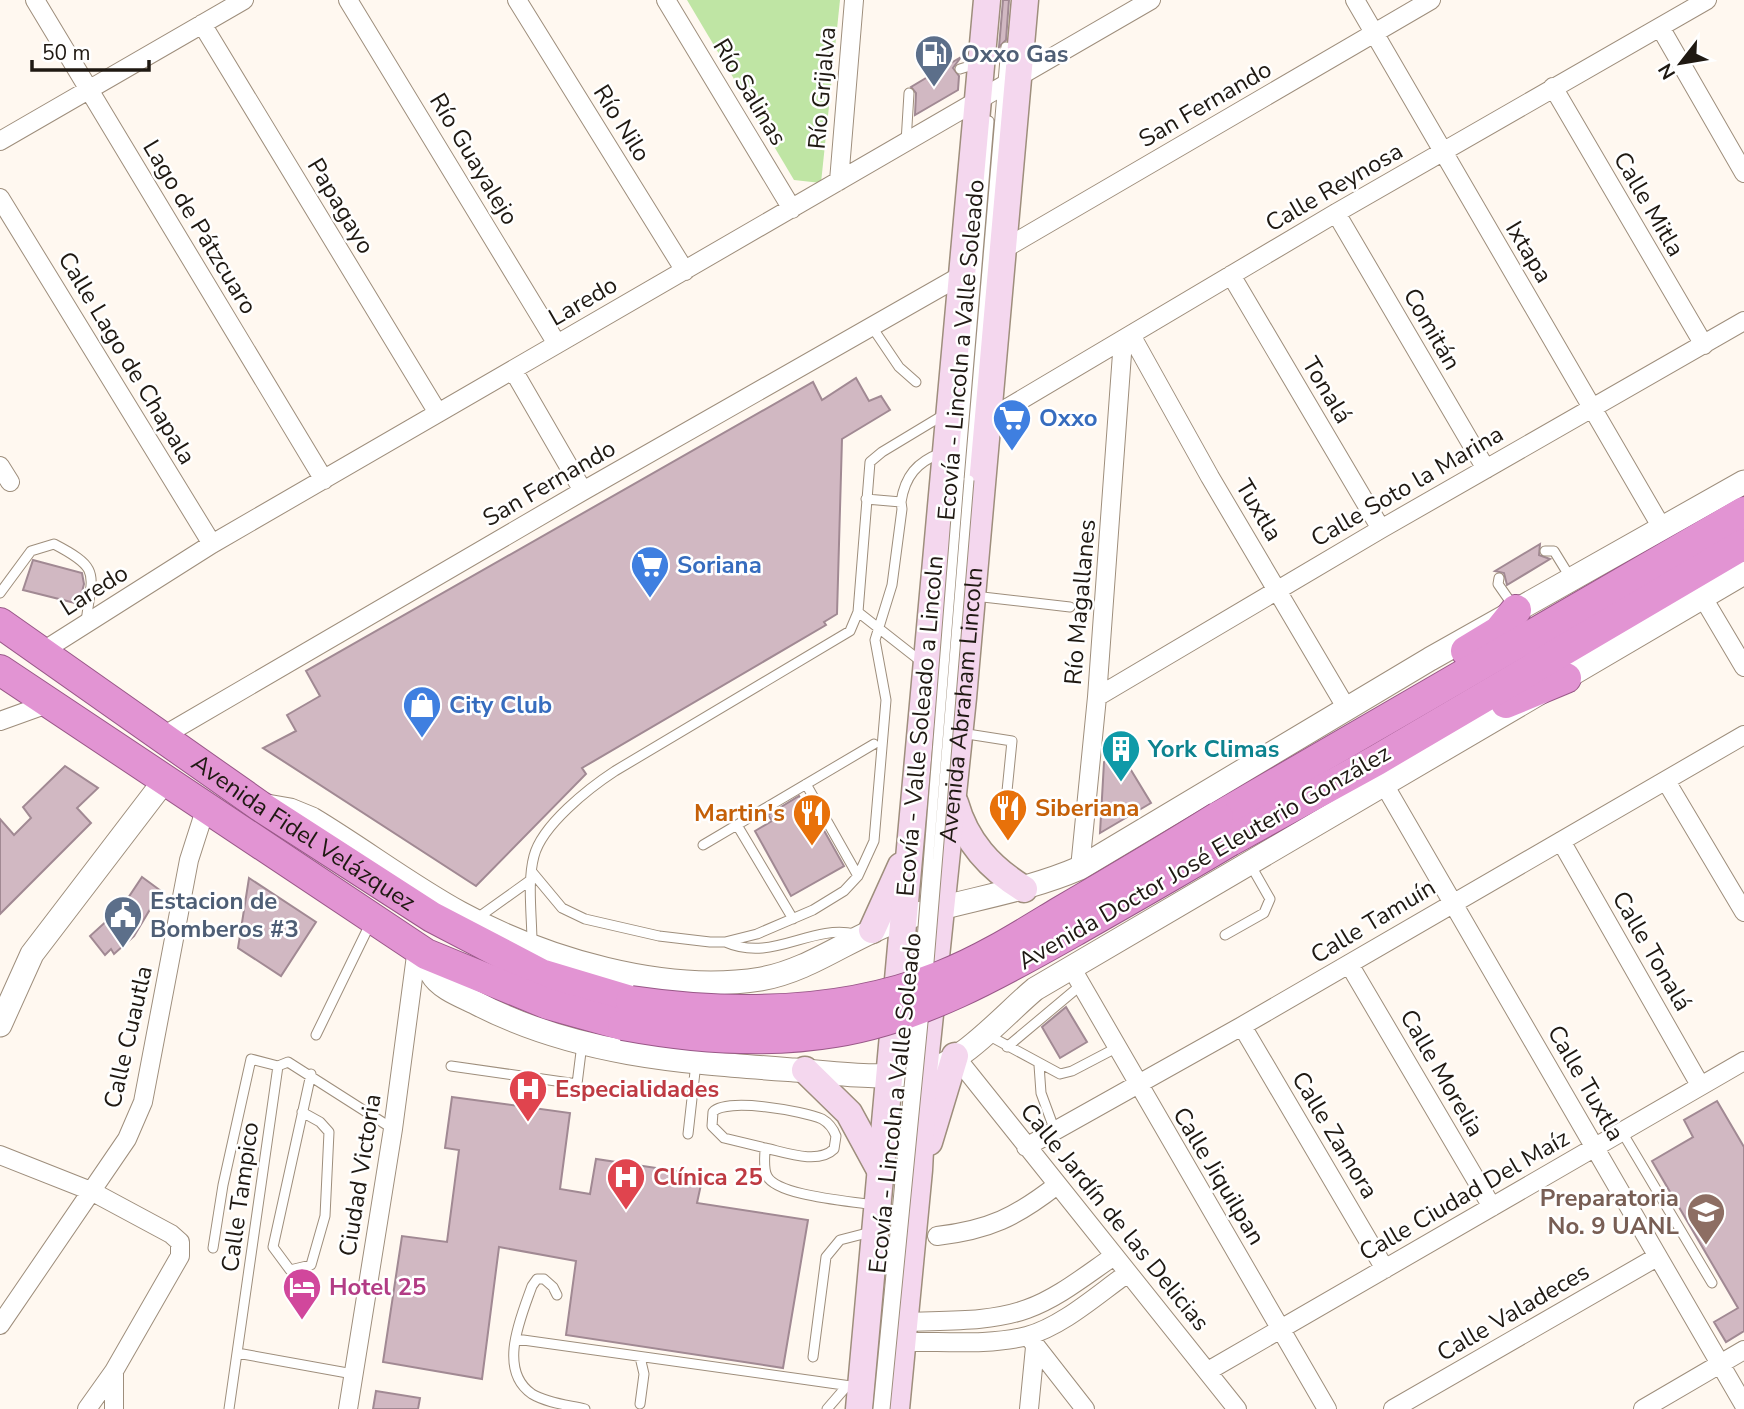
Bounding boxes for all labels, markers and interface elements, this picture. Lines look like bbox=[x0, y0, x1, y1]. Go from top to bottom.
street label: Río Grijalva bbox=[801, 25, 843, 151]
scale bar bbox=[32, 28, 149, 72]
north arrow bbox=[1646, 28, 1716, 98]
street label: Río Salinas bbox=[706, 33, 794, 151]
fuel station icon: Oxxo Gas bbox=[913, 33, 955, 88]
place label: Oxxo Gas bbox=[961, 38, 1069, 70]
text: 50 m bbox=[42, 39, 91, 67]
street label: San Fernando bbox=[1133, 53, 1277, 155]
text: N bbox=[1652, 58, 1682, 84]
street label: Río Nilo bbox=[586, 79, 658, 167]
street label: Río Guayalejo bbox=[422, 87, 526, 231]
street label: Lago de Pátzcuaro bbox=[135, 134, 265, 320]
street label: Calle Reynosa bbox=[1260, 135, 1408, 239]
street label: Calle Mitla bbox=[1606, 146, 1692, 262]
street label: Papagayo bbox=[300, 152, 382, 260]
street label: Ecovía - Lincoln a Valle Soleado bbox=[930, 178, 992, 522]
street label: Ixtapa bbox=[1498, 215, 1560, 289]
street label: Calle Lago de Chapala bbox=[51, 246, 203, 470]
street label: Laredo bbox=[543, 269, 623, 333]
street label: Comitán bbox=[1396, 282, 1468, 376]
street label: Tonalá bbox=[1295, 351, 1359, 429]
supermarket icon: Oxxo bbox=[991, 397, 1033, 452]
place label: Oxxo bbox=[1039, 402, 1098, 434]
street label: Calle Soto la Marina bbox=[1305, 418, 1509, 554]
street label: San Fernando bbox=[477, 432, 621, 534]
street label: Tuxtla bbox=[1228, 473, 1290, 547]
street label: Río Magallanes bbox=[1057, 518, 1103, 686]
supermarket icon: Soriana bbox=[629, 544, 671, 599]
place label: Soriana bbox=[677, 549, 762, 581]
street label: Ecovía - Valle Soleado a Lincoln bbox=[889, 554, 951, 898]
street label: Laredo bbox=[54, 557, 134, 623]
street label: Avenida Abraham Lincoln bbox=[932, 566, 991, 845]
shop icon: City Club bbox=[401, 684, 443, 739]
place label: City Club bbox=[449, 689, 552, 721]
building icon: York Climas bbox=[1100, 728, 1142, 783]
place label: York Climas bbox=[1147, 733, 1279, 765]
street label: Avenida Doctor José Eleuterio González bbox=[1012, 737, 1396, 977]
street label: Avenida Fidel Velázquez bbox=[185, 747, 422, 918]
restaurant icon: Siberiana bbox=[987, 787, 1029, 842]
restaurant icon: Martin's bbox=[791, 792, 833, 847]
place label: Siberiana bbox=[1035, 792, 1140, 824]
place label: Martin's bbox=[694, 797, 785, 829]
street label: Calle Tamuín bbox=[1305, 871, 1441, 971]
place label: Estacion de Bomberos #3 bbox=[150, 885, 299, 945]
street label: Calle Tonalá bbox=[1605, 885, 1699, 1017]
public building icon: Estacion de Bomberos #3 bbox=[102, 894, 144, 949]
street label: Ecovía - Lincoln a Valle Soleado bbox=[861, 931, 929, 1275]
street label: Calle Cuautla bbox=[96, 963, 160, 1111]
street label: Calle Morelia bbox=[1393, 1004, 1491, 1142]
street label: Calle Tuxtla bbox=[1540, 1019, 1632, 1147]
street label: Calle Zamora bbox=[1284, 1065, 1386, 1205]
hospital icon: Especialidades bbox=[507, 1068, 549, 1123]
place label: Especialidades bbox=[555, 1073, 719, 1105]
street label: Ciudad Victoria bbox=[331, 1092, 389, 1258]
street label: Calle Jardín de las Delicias bbox=[1013, 1096, 1217, 1338]
street label: Calle Jiquilpan bbox=[1165, 1101, 1273, 1251]
street label: Calle Tampico bbox=[214, 1120, 266, 1274]
street label: Calle Ciudad Del Maíz bbox=[1353, 1122, 1575, 1268]
hospital icon: Clínica 25 bbox=[605, 1156, 647, 1211]
place label: Clínica 25 bbox=[653, 1161, 763, 1193]
place label: Preparatoria No. 9 UANL bbox=[1540, 1182, 1680, 1242]
school or university icon: Preparatoria No. 9 UANL bbox=[1685, 1191, 1727, 1246]
street label: Calle Valadeces bbox=[1431, 1255, 1595, 1369]
hotel icon: Hotel 25 bbox=[281, 1266, 323, 1321]
place label: Hotel 25 bbox=[329, 1271, 426, 1303]

